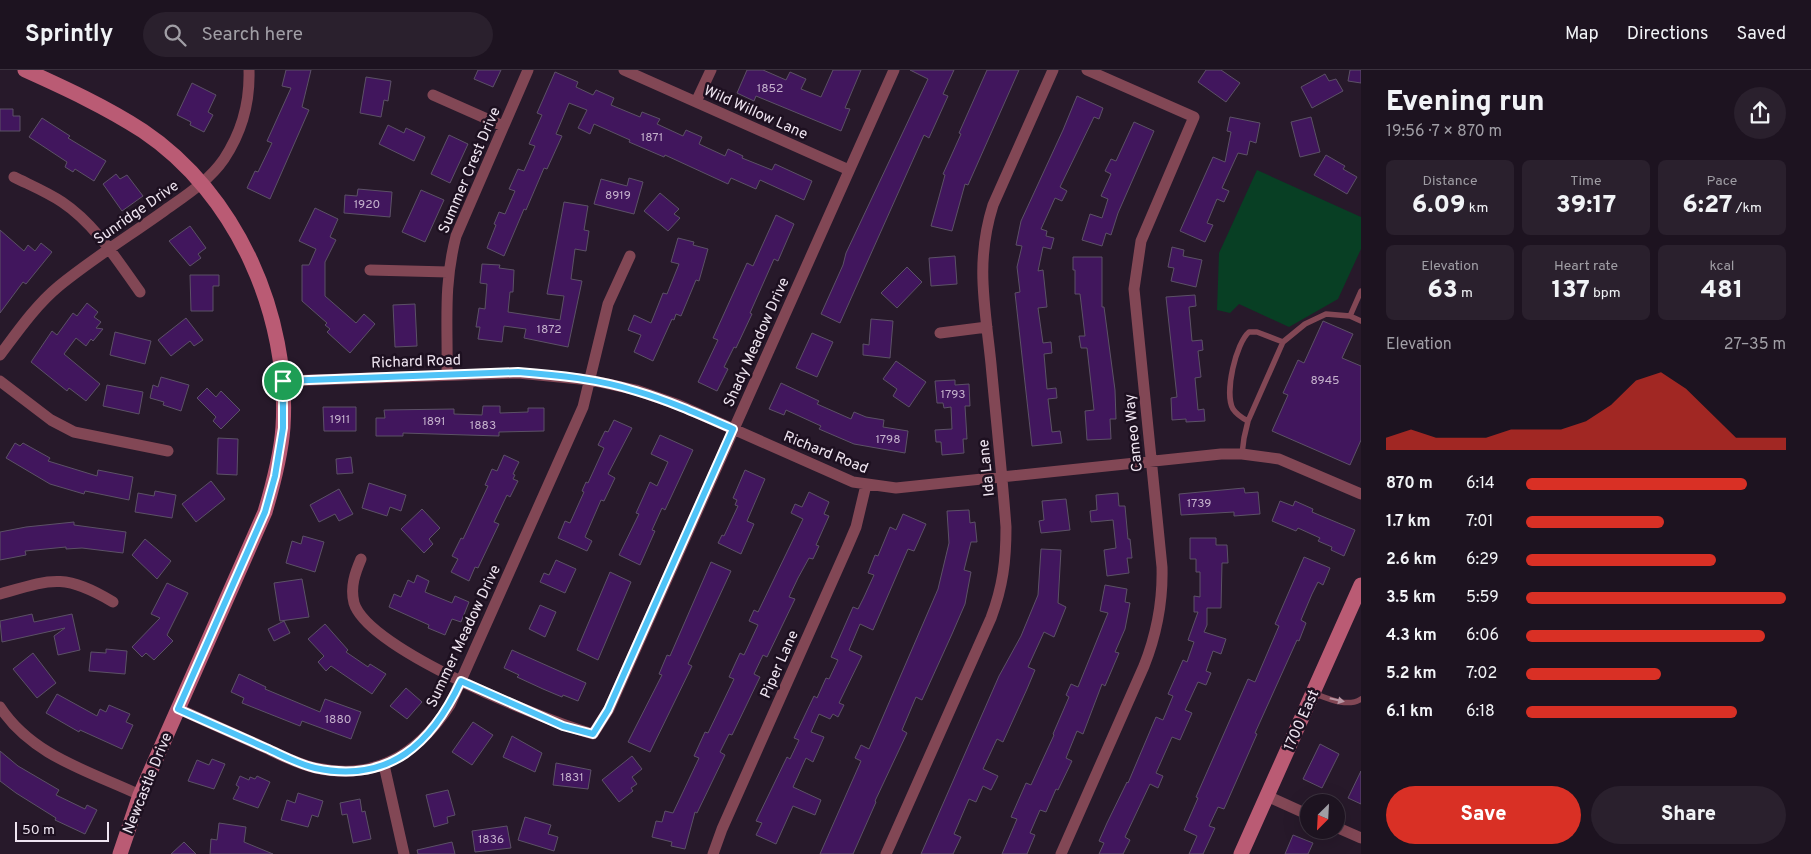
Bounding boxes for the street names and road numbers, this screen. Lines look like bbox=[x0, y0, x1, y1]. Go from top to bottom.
street label: Wild Willow Lane bbox=[700, 82, 810, 145]
street label: Summer Crest Drive bbox=[435, 104, 506, 237]
street label: Sunridge Drive bbox=[91, 177, 183, 250]
street label: Shady Meadow Drive bbox=[720, 275, 795, 410]
street label: Richard Road bbox=[371, 351, 461, 374]
street label: Cameo Way bbox=[1121, 393, 1148, 473]
street label: Richard Road bbox=[780, 428, 871, 479]
street label: Ida Lane bbox=[975, 438, 1000, 497]
street label: Summer Meadow Drive bbox=[423, 562, 506, 711]
street label: Piper Lane bbox=[757, 628, 804, 702]
street label: 1700 East bbox=[1280, 687, 1324, 754]
street label: Newcastle Drive bbox=[119, 730, 177, 837]

